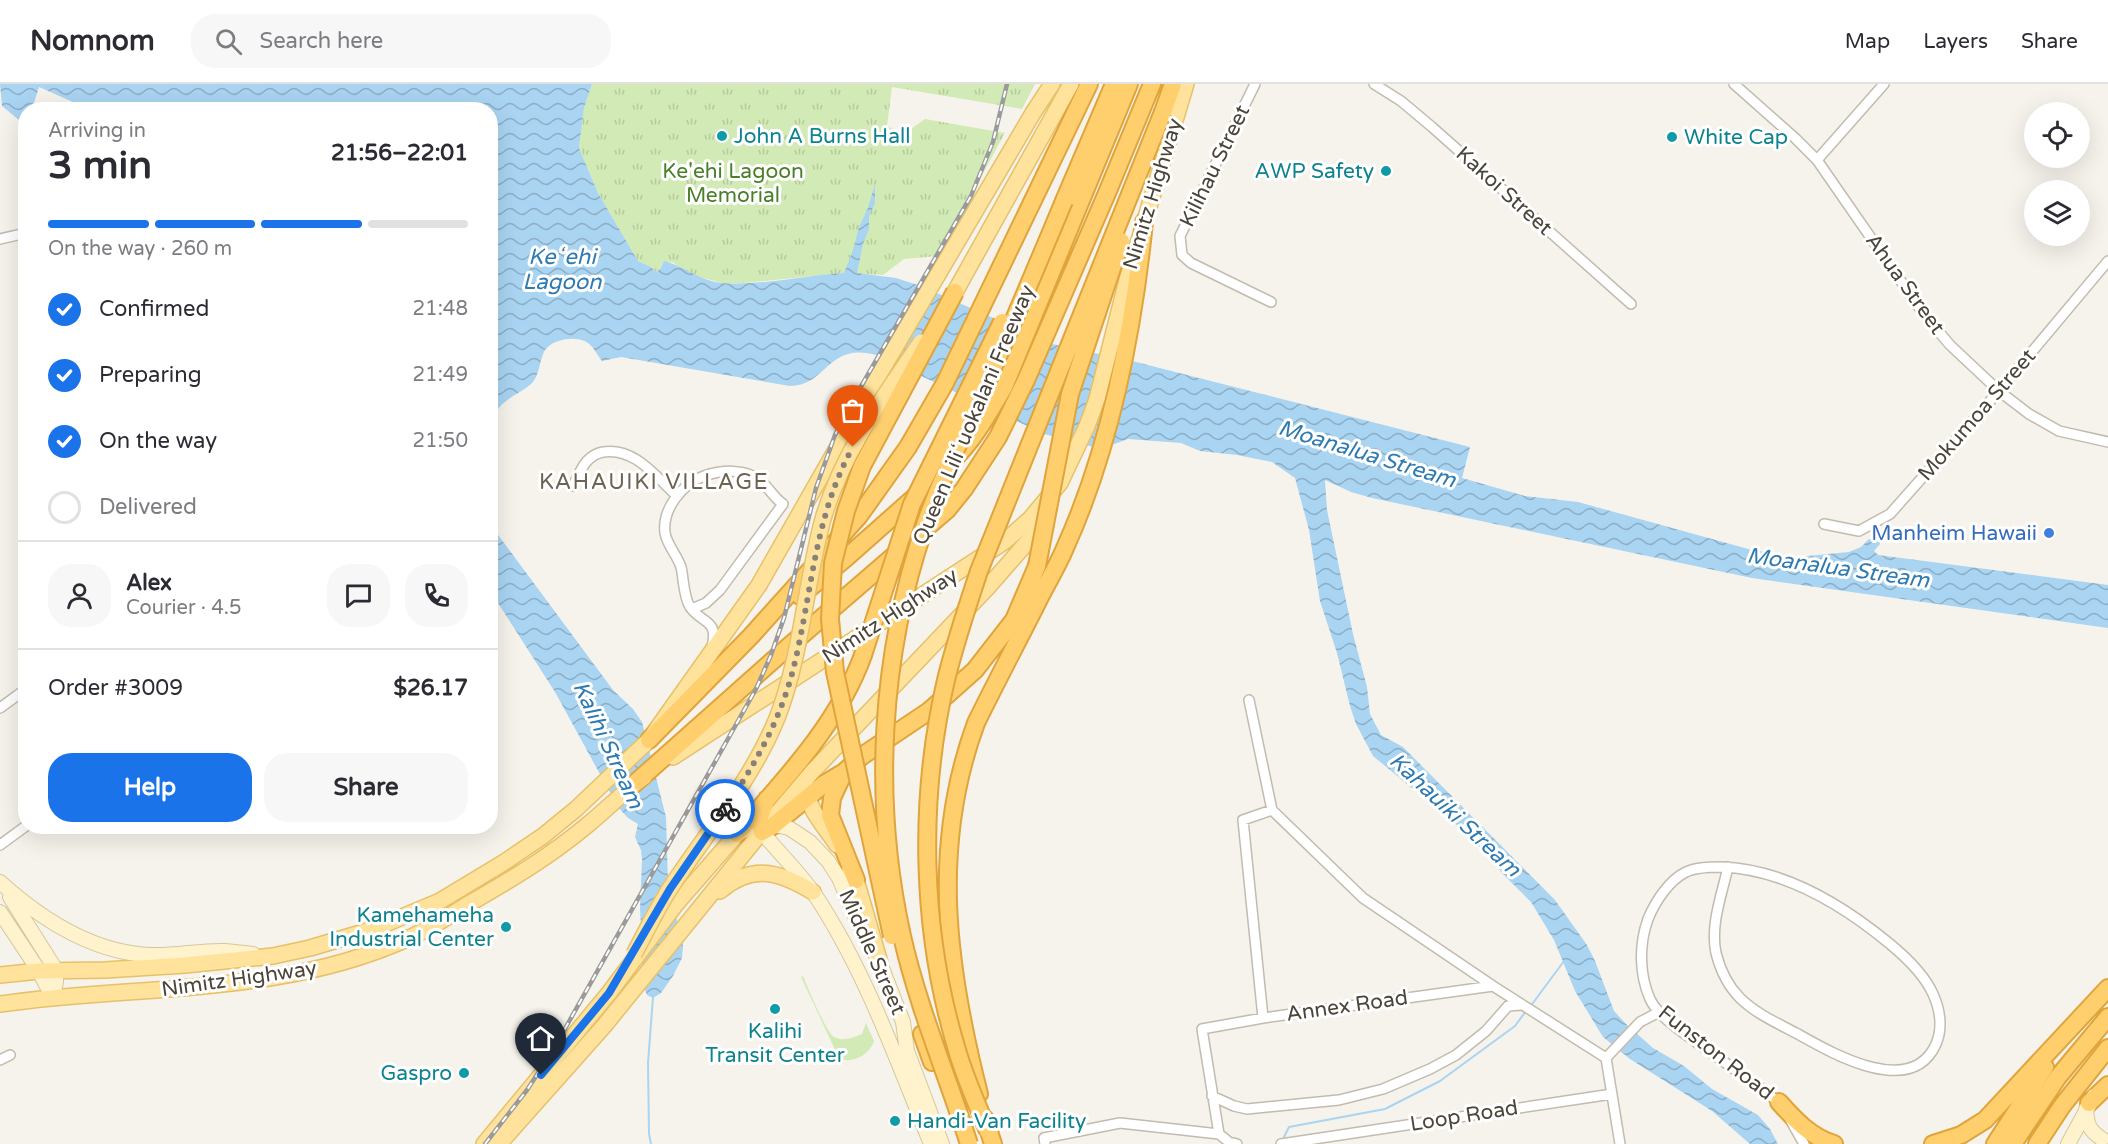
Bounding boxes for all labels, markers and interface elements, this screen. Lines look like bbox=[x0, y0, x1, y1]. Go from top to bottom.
search box bbox=[191, 14, 611, 68]
text: Nomnom bbox=[30, 24, 155, 58]
icon: search bbox=[212, 25, 245, 58]
text: Search here bbox=[260, 28, 383, 54]
text: Map bbox=[1845, 29, 1890, 54]
text: Layers bbox=[1923, 29, 1988, 54]
text: Share bbox=[2021, 29, 2078, 54]
street label: Kilihau Street bbox=[1175, 101, 1255, 231]
map controls bbox=[2024, 102, 2090, 246]
button: locate bbox=[2024, 102, 2090, 168]
street label: Nimitz Highway bbox=[1118, 116, 1188, 272]
text: Arriving in bbox=[48, 119, 146, 143]
place label: John A Burns Hall bbox=[734, 124, 910, 149]
place label: White Cap bbox=[1684, 125, 1788, 150]
marker: John A Burns Hall bbox=[715, 129, 729, 143]
marker: White Cap bbox=[1665, 130, 1679, 144]
text: 21:56–22:01 bbox=[331, 140, 468, 166]
street label: Kakoi Street bbox=[1451, 141, 1557, 241]
text: 3 min bbox=[48, 142, 152, 189]
park label: Ke'ehi Lagoon Memorial bbox=[662, 159, 804, 208]
place label: AWP Safety bbox=[1255, 159, 1374, 184]
marker: AWP Safety bbox=[1379, 164, 1393, 178]
button: layers bbox=[2024, 180, 2090, 246]
street label: Ahua Street bbox=[1860, 229, 1950, 339]
text: On the way · 260 m bbox=[48, 237, 232, 261]
water label: Keʻehi Lagoon bbox=[522, 244, 602, 295]
street label: Queen Liliʻuokalani Freeway bbox=[908, 281, 1040, 549]
icon: check bbox=[48, 293, 81, 326]
text: Confirmed bbox=[99, 296, 209, 322]
text: 21:48 bbox=[413, 297, 468, 321]
street label: Mokumoa Street bbox=[1913, 344, 2041, 486]
icon: check bbox=[48, 359, 81, 392]
text: Preparing bbox=[99, 362, 202, 388]
text: 21:49 bbox=[413, 363, 468, 387]
pin bbox=[827, 385, 878, 447]
icon: bag bbox=[836, 394, 869, 427]
water label: Moanalua Stream bbox=[1275, 415, 1460, 494]
icon: check bbox=[48, 425, 81, 458]
text: On the way bbox=[99, 428, 217, 454]
text: 21:50 bbox=[413, 429, 468, 453]
district label: KAHAUIKI VILLAGE bbox=[539, 469, 769, 495]
text: Delivered bbox=[99, 494, 197, 520]
place label: Manheim Hawaii bbox=[1871, 521, 2037, 546]
marker: Manheim Hawaii bbox=[2042, 526, 2056, 540]
water label: Moanalua Stream bbox=[1745, 542, 1932, 594]
street label: Nimitz Highway bbox=[818, 563, 962, 669]
button: person bbox=[48, 564, 111, 627]
button: chat bbox=[327, 564, 390, 627]
button: phone bbox=[405, 564, 468, 627]
text: Alex bbox=[126, 570, 172, 596]
text: Courier · 4.5 bbox=[126, 596, 241, 620]
text: Order #3009 bbox=[48, 675, 183, 701]
text: $26.17 bbox=[393, 675, 468, 701]
water label: Kalihi Stream bbox=[567, 677, 649, 813]
water label: Kahauiki Stream bbox=[1384, 748, 1526, 883]
button: Help bbox=[48, 753, 252, 822]
button: Share bbox=[264, 753, 468, 822]
courier bbox=[695, 779, 755, 839]
icon: bike bbox=[709, 793, 742, 826]
street label: Middle Street bbox=[833, 886, 911, 1018]
place label: Kamehameha Industrial Center bbox=[329, 903, 494, 952]
marker: Kamehameha Industrial Center bbox=[499, 920, 513, 934]
street label: Nimitz Highway bbox=[160, 956, 318, 1002]
street label: Annex Road bbox=[1285, 985, 1409, 1027]
street label: Funston Road bbox=[1653, 1000, 1779, 1106]
marker: Kalihi Transit Center bbox=[768, 1002, 782, 1016]
pin bbox=[515, 1013, 566, 1075]
place label: Kalihi Transit Center bbox=[705, 1019, 845, 1068]
icon: home bbox=[524, 1022, 557, 1055]
place label: Gaspro bbox=[380, 1061, 452, 1086]
marker: Gaspro bbox=[457, 1066, 471, 1080]
street label: Loop Road bbox=[1408, 1095, 1520, 1137]
place label: Handi-Van Facility bbox=[907, 1109, 1086, 1134]
marker: Handi-Van Facility bbox=[888, 1114, 902, 1128]

